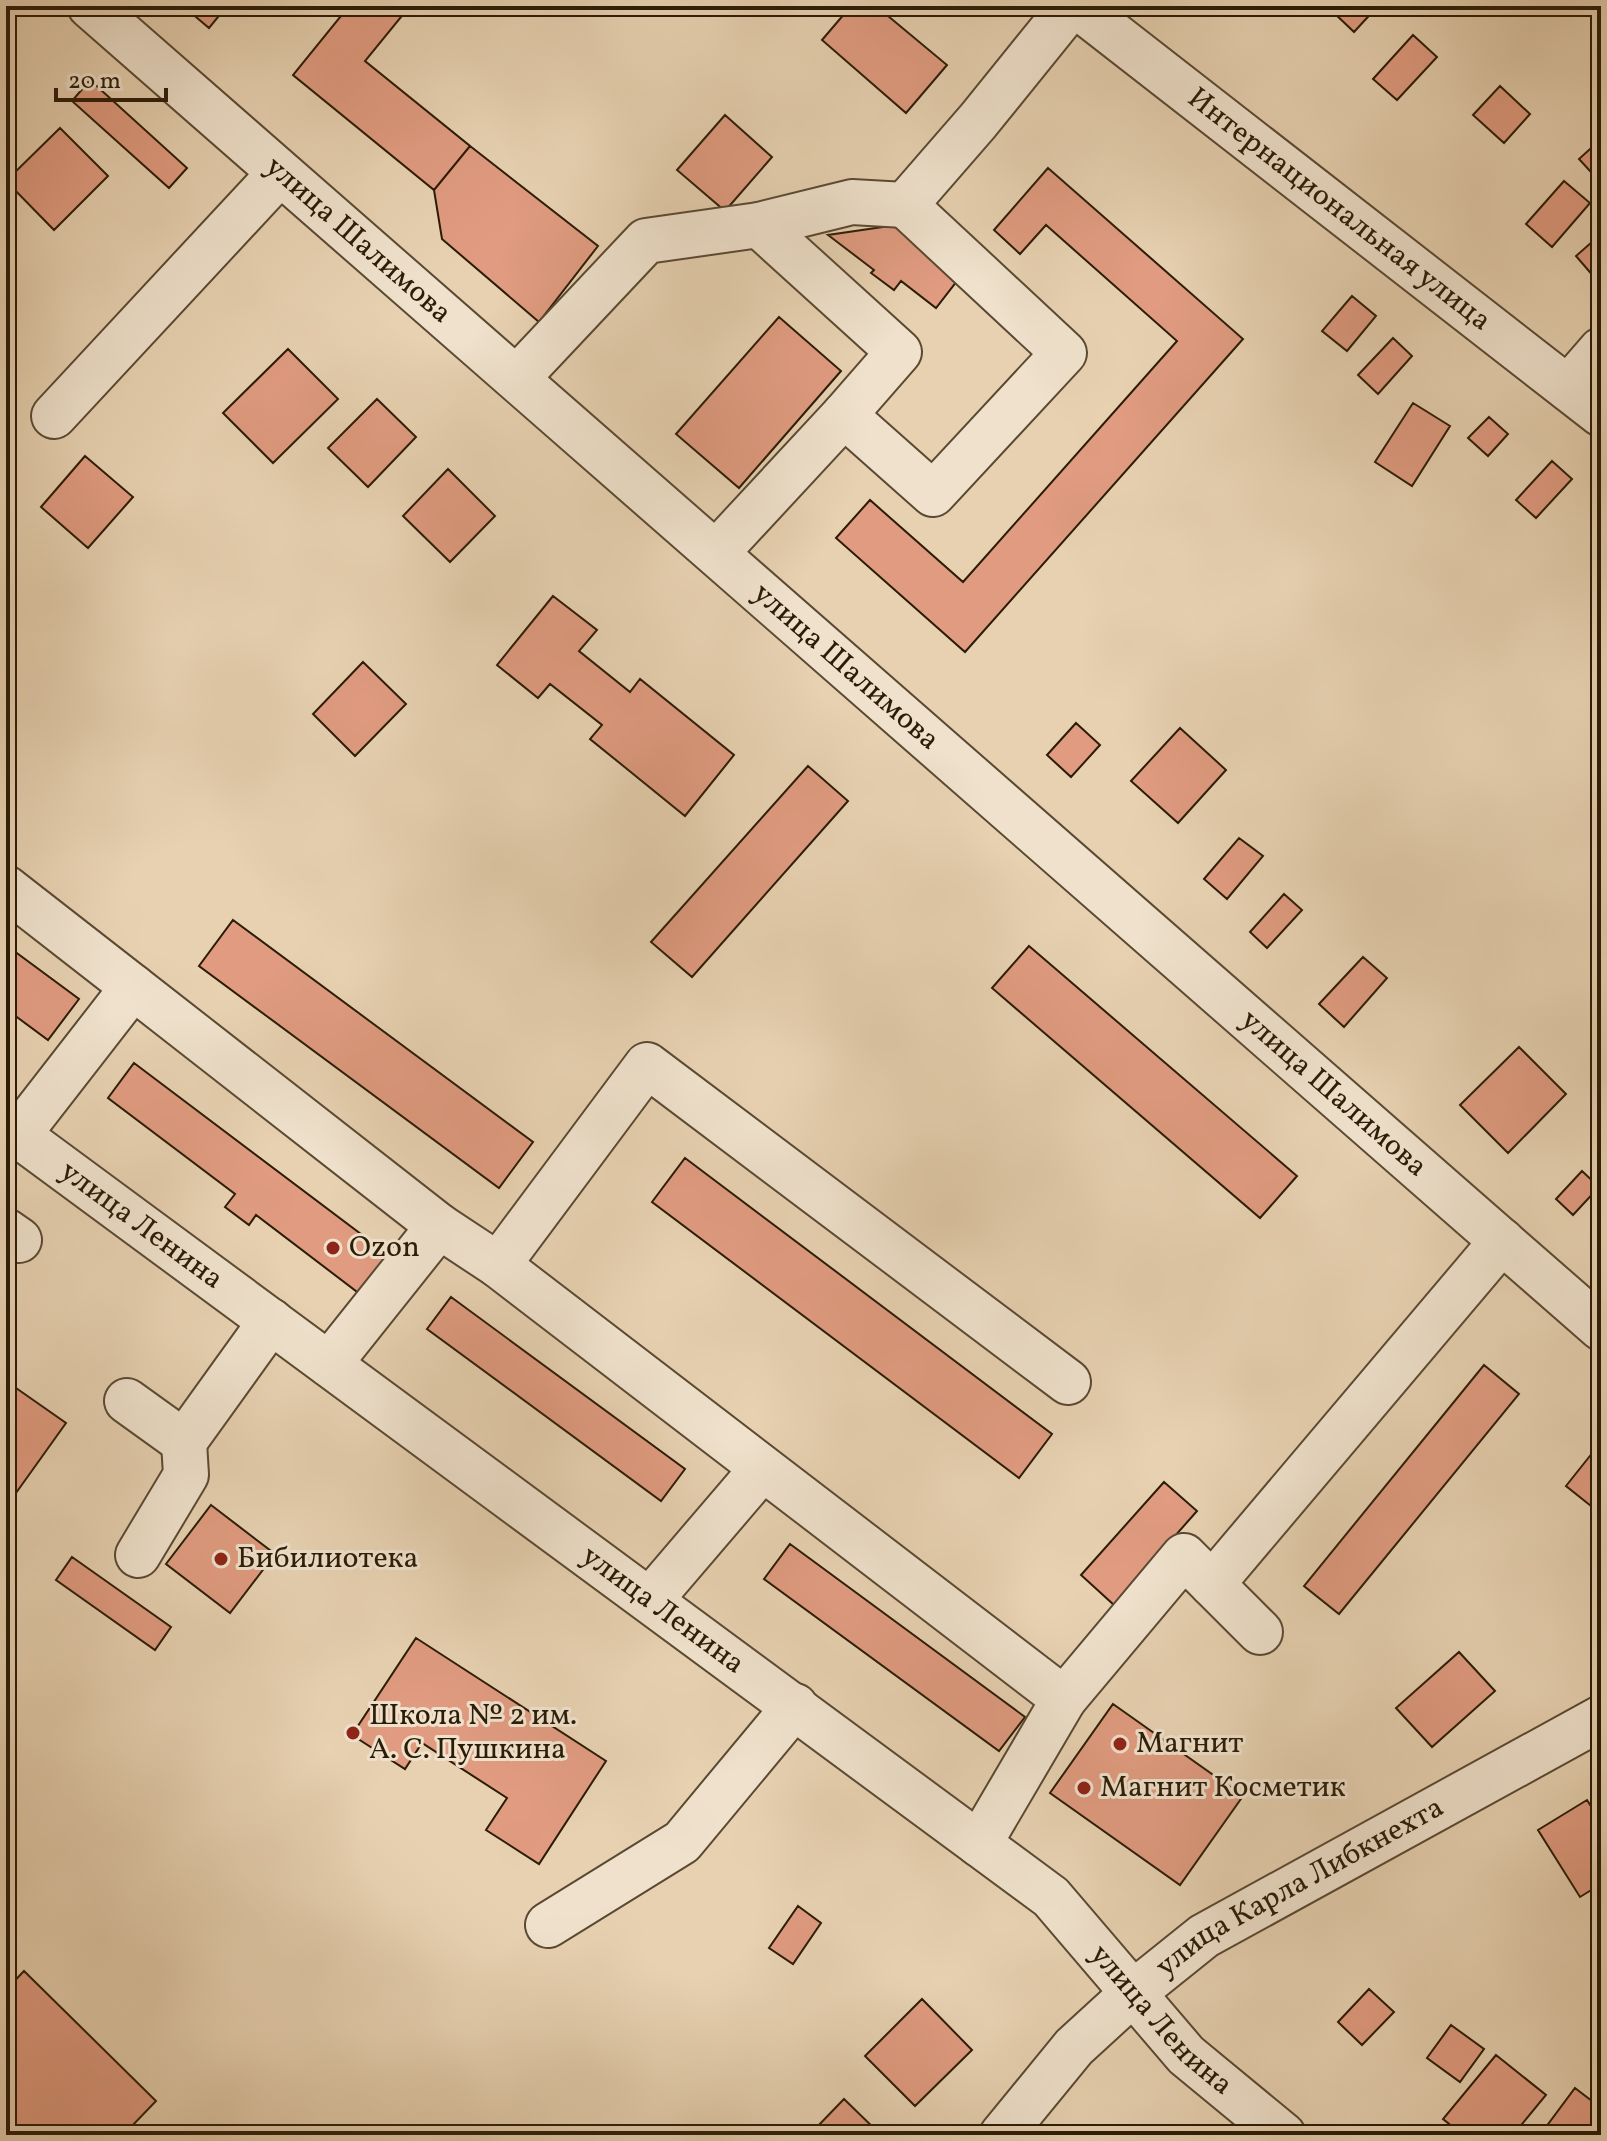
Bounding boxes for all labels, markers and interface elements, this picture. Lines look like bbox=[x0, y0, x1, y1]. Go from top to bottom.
scale bar bbox=[56, 52, 166, 102]
text: 20 m bbox=[68, 65, 121, 99]
street label: Интернациональная улица bbox=[1178, 78, 1500, 342]
street label: улица Шалимова bbox=[255, 147, 461, 334]
street label: улица Шалимова bbox=[743, 574, 948, 761]
street label: улица Шалимова bbox=[1231, 1000, 1436, 1187]
street label: улица Ленина bbox=[51, 1151, 232, 1300]
place label: Ozon bbox=[349, 1227, 420, 1269]
marker: Ozon bbox=[324, 1239, 342, 1257]
street label: улица Ленина bbox=[572, 1536, 753, 1685]
place label: Бибилиотека bbox=[237, 1538, 419, 1580]
marker: Бибилиотека bbox=[212, 1550, 230, 1568]
place label: Школа № 2 им. А. С. Пушкина bbox=[369, 1695, 577, 1771]
place label: Магнит bbox=[1136, 1723, 1243, 1765]
marker: Школа № 2 им. А. С. Пушкина bbox=[344, 1724, 362, 1742]
marker: Магнит bbox=[1111, 1735, 1129, 1753]
place label: Магнит Косметик bbox=[1100, 1767, 1346, 1809]
marker: Магнит Косметик bbox=[1075, 1779, 1093, 1797]
street label: улица Карла Либкнехта bbox=[1147, 1787, 1452, 1988]
street label: улица Ленина bbox=[1079, 1935, 1241, 2106]

